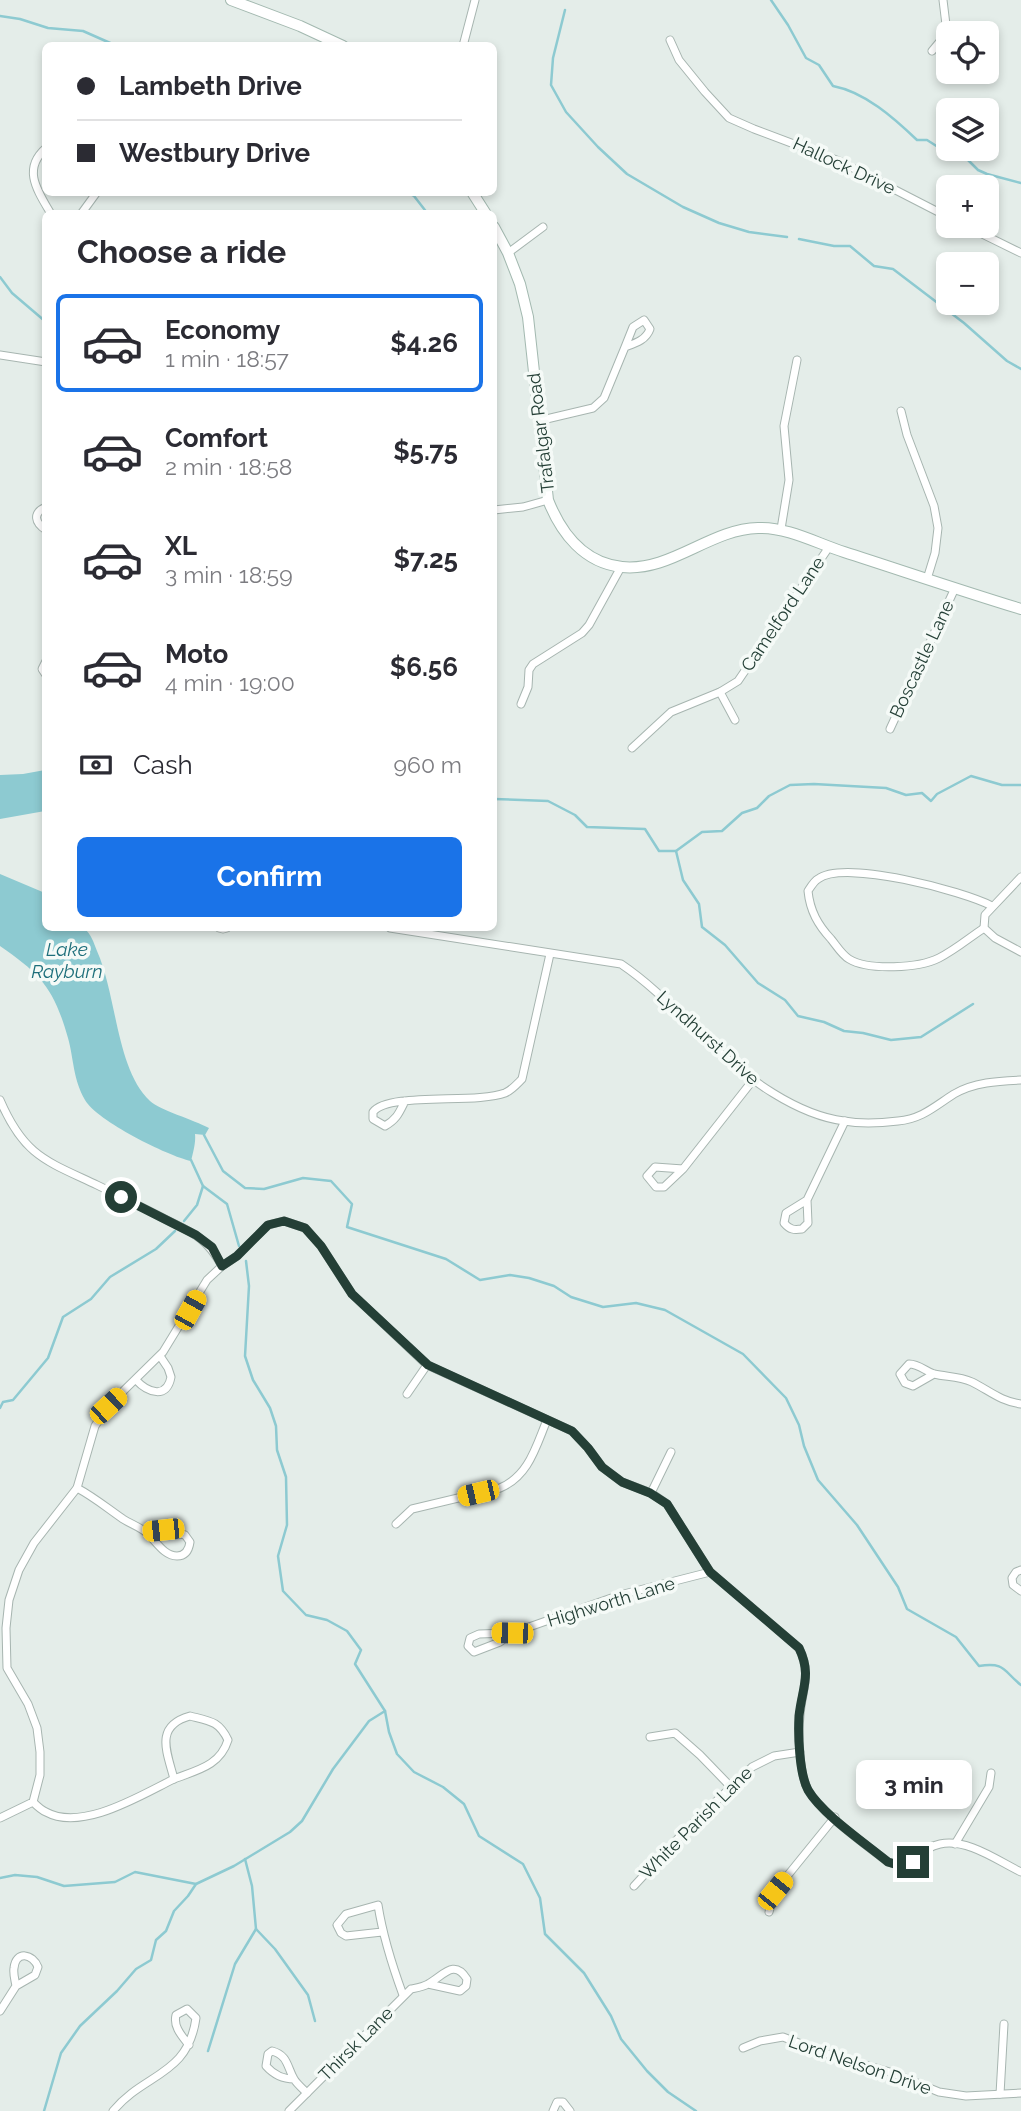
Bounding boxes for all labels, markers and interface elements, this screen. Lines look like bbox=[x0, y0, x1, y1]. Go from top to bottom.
map controls bbox=[936, 21, 999, 315]
button: locate bbox=[936, 21, 999, 84]
text: Lambeth Drive bbox=[119, 71, 302, 101]
button: layers bbox=[936, 98, 999, 161]
street label: Hallock Drive bbox=[790, 133, 899, 199]
text: Westbury Drive bbox=[119, 138, 310, 168]
button: + bbox=[936, 175, 999, 238]
text: Choose a ride bbox=[77, 233, 286, 270]
button: − bbox=[936, 252, 999, 315]
icon: car bbox=[81, 312, 144, 375]
text: Economy bbox=[165, 315, 280, 345]
text: $4.26 bbox=[390, 328, 458, 358]
text: 1 min · 18:57 bbox=[165, 345, 289, 372]
street label: Trafalgar Road bbox=[523, 372, 558, 494]
icon: car bbox=[81, 420, 144, 483]
text: Comfort bbox=[165, 423, 268, 453]
text: $5.75 bbox=[393, 436, 458, 466]
text: 2 min · 18:58 bbox=[165, 453, 292, 480]
icon: car bbox=[81, 528, 144, 591]
text: XL bbox=[165, 531, 197, 561]
text: $7.25 bbox=[393, 544, 458, 574]
street label: Camelford Lane bbox=[736, 552, 829, 675]
text: 3 min · 18:59 bbox=[165, 561, 293, 588]
street label: Boscastle Lane bbox=[885, 596, 958, 721]
icon: car bbox=[81, 636, 144, 699]
text: Moto bbox=[165, 639, 228, 669]
text: $6.56 bbox=[390, 652, 458, 682]
text: 4 min · 19:00 bbox=[165, 669, 295, 696]
icon: cash bbox=[77, 746, 115, 784]
text: Cash bbox=[133, 750, 193, 780]
text: 960 m bbox=[394, 751, 462, 778]
button: Confirm bbox=[77, 837, 462, 917]
water label: Lake Rayburn bbox=[31, 938, 103, 982]
street label: Lyndhurst Drive bbox=[653, 986, 764, 1089]
route start bbox=[105, 1181, 137, 1213]
car bbox=[171, 1287, 210, 1333]
car bbox=[86, 1384, 131, 1428]
car bbox=[456, 1478, 501, 1508]
car bbox=[142, 1517, 185, 1543]
street label: Highworth Lane bbox=[544, 1572, 678, 1631]
car bbox=[491, 1622, 534, 1644]
callout: 3 min bbox=[855, 1760, 971, 1810]
street label: White Parish Lane bbox=[635, 1762, 757, 1883]
text: 3 min bbox=[884, 1771, 944, 1798]
route end bbox=[897, 1846, 929, 1878]
car bbox=[754, 1868, 797, 1914]
street label: Thirsk Lane bbox=[314, 2002, 397, 2085]
street label: Lord Nelson Drive bbox=[786, 2030, 935, 2099]

